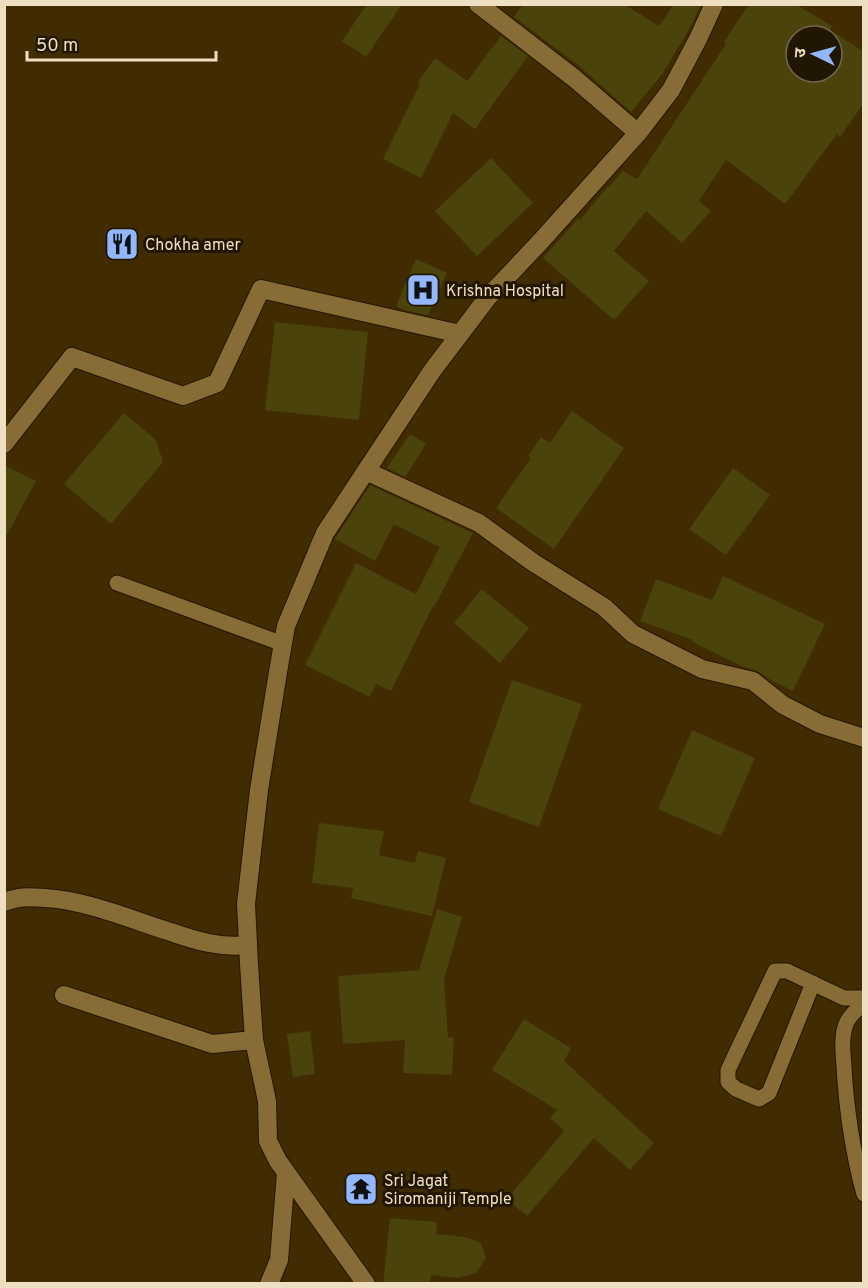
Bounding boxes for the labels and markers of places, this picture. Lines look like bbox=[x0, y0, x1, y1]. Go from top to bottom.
restaurant icon: Chokha amer bbox=[104, 226, 140, 262]
place label: Chokha amer bbox=[145, 236, 241, 256]
hospital icon: Krishna Hospital bbox=[405, 272, 441, 308]
place label: Krishna Hospital bbox=[446, 282, 564, 302]
temple icon: Sri Jagat Siromaniji Temple bbox=[343, 1171, 379, 1207]
place label: Sri Jagat Siromaniji Temple bbox=[384, 1172, 512, 1210]

